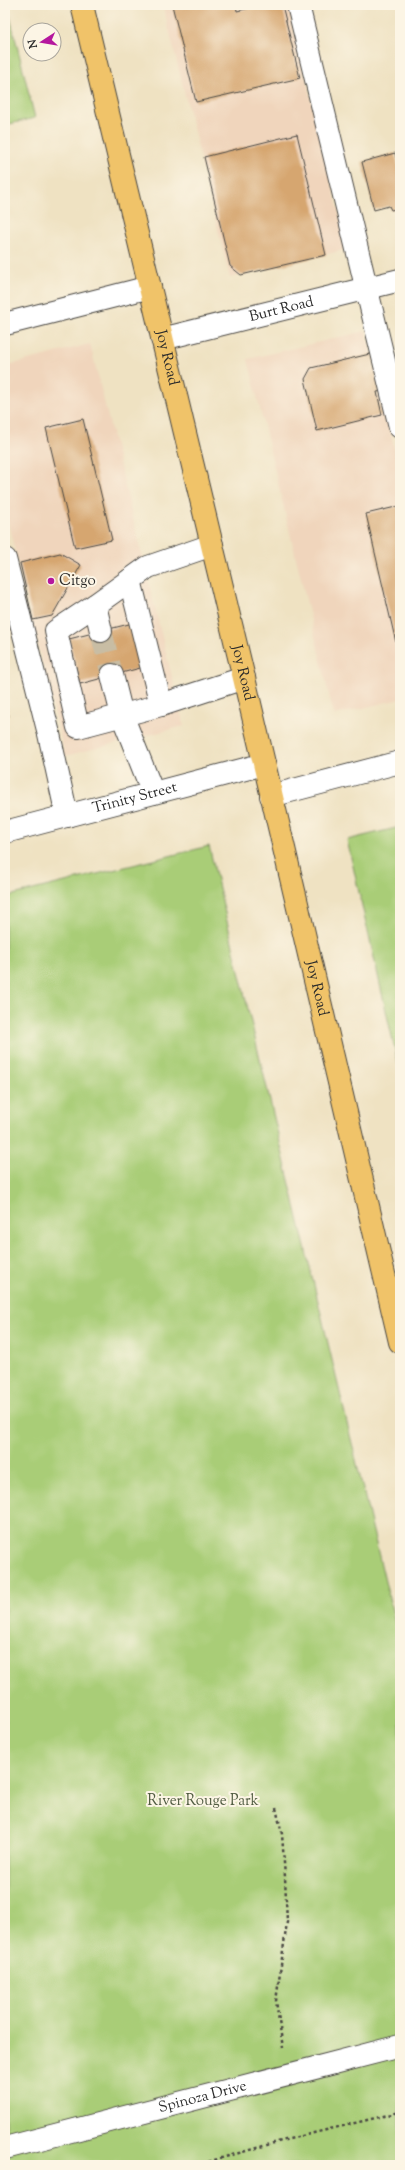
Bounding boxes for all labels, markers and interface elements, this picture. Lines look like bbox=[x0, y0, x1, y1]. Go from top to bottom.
north arrow bbox=[22, 22, 62, 62]
text: N bbox=[24, 38, 42, 51]
street label: Burt Road bbox=[247, 291, 316, 328]
street label: Joy Road bbox=[150, 327, 184, 388]
place label: Citgo bbox=[59, 571, 96, 592]
marker: Citgo bbox=[46, 576, 56, 586]
street label: Joy Road bbox=[226, 642, 260, 703]
street label: Trinity Street bbox=[90, 777, 179, 819]
street label: Joy Road bbox=[300, 957, 334, 1019]
park label: River Rouge Park bbox=[147, 1791, 259, 1812]
street label: Spinoza Drive bbox=[156, 2076, 249, 2118]

